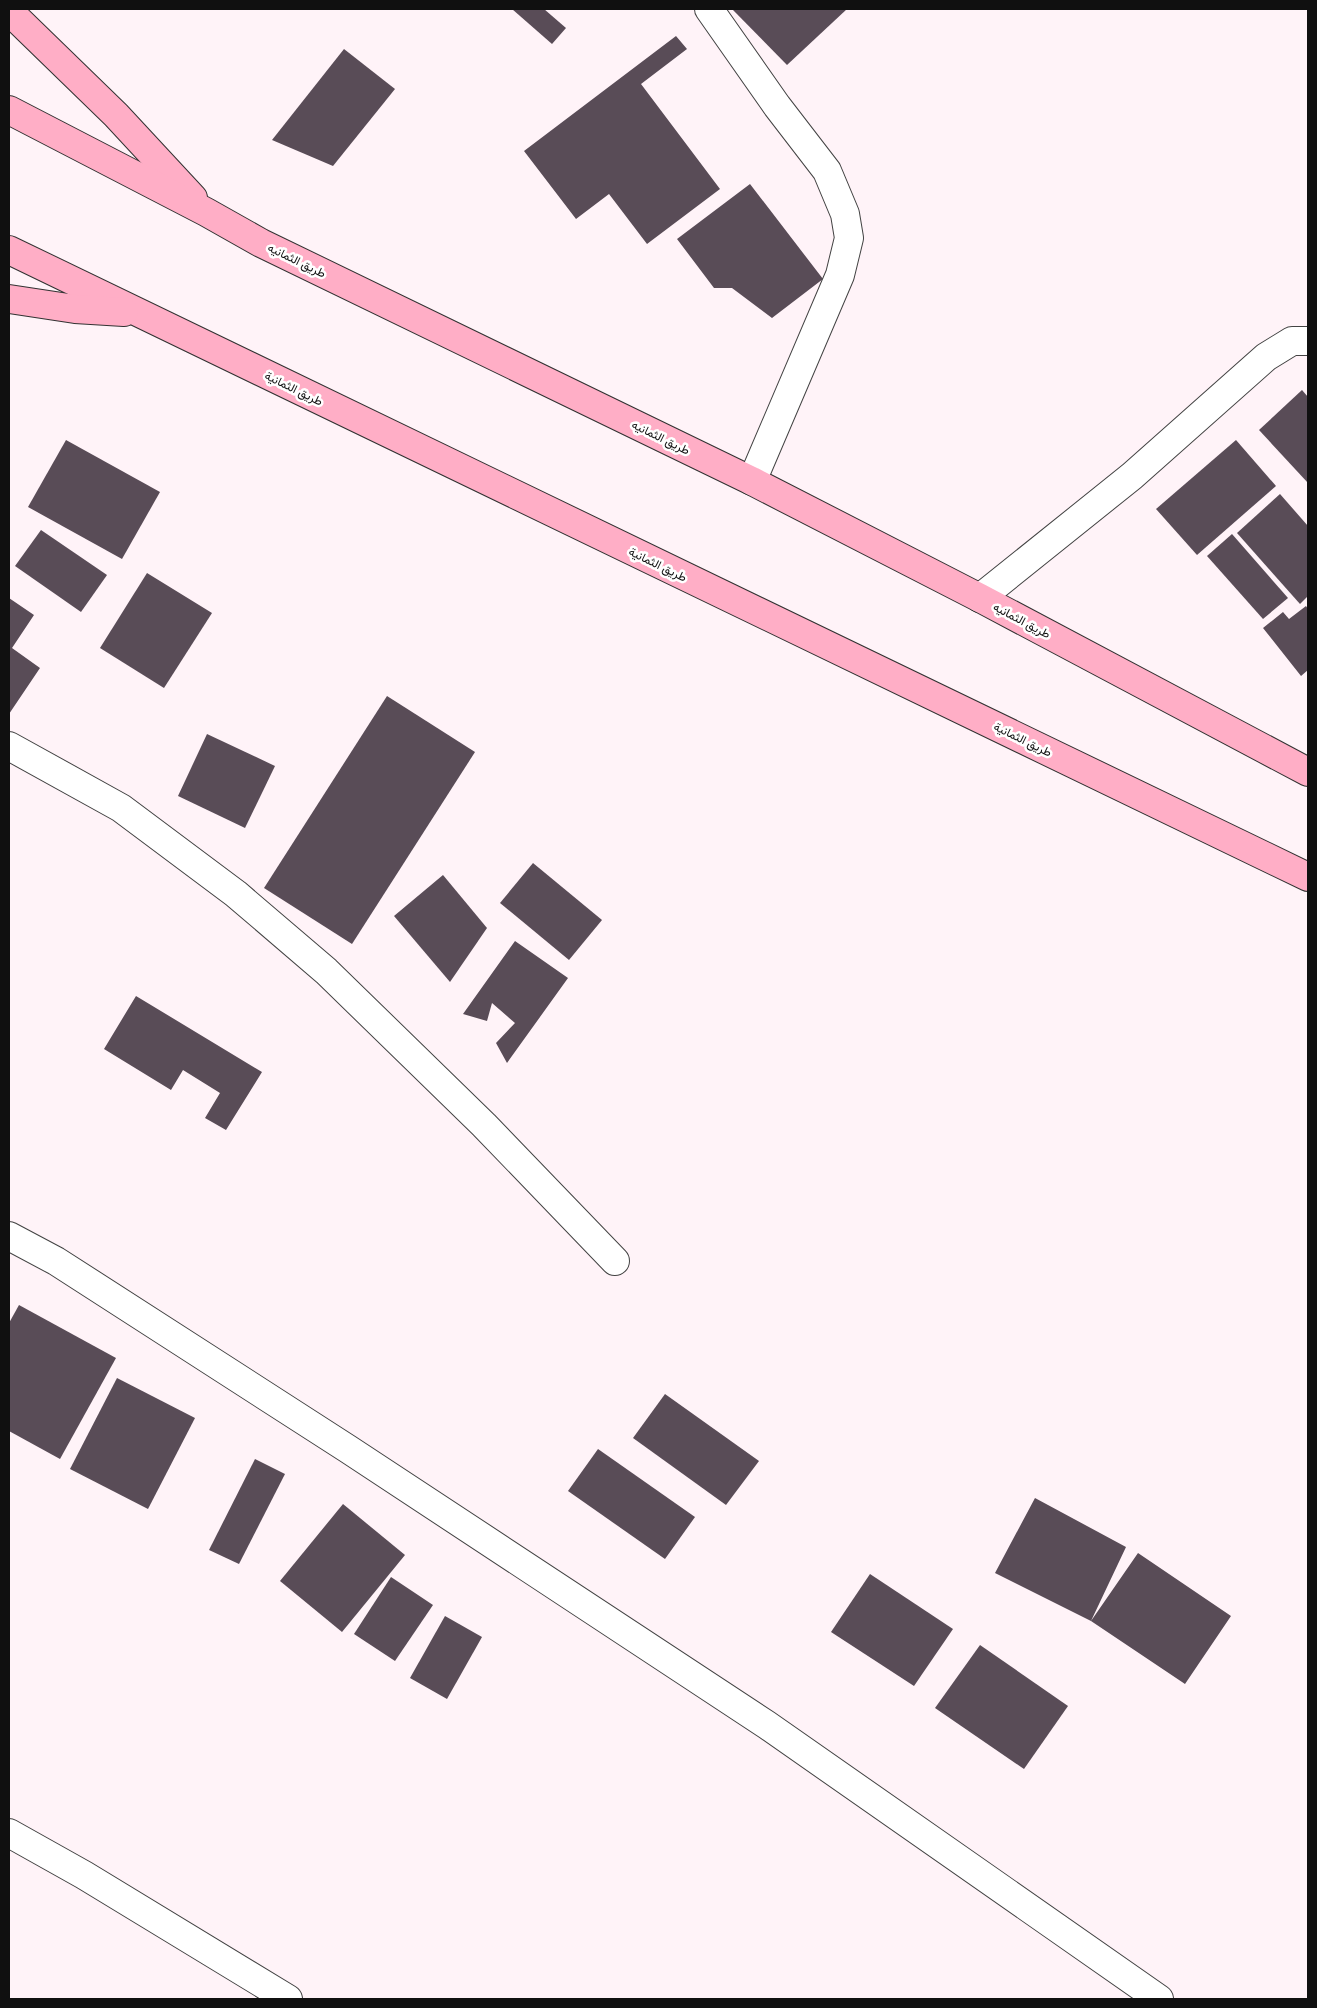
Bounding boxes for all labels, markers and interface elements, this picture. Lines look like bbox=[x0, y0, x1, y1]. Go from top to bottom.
street label: طريق الثمانيه bbox=[265, 239, 329, 281]
street label: طريق الثمانية bbox=[262, 367, 326, 409]
street label: طريق الثمانيه bbox=[629, 416, 693, 458]
street label: طريق الثمانية bbox=[626, 543, 690, 585]
street label: طريق الثمانيه bbox=[990, 599, 1053, 642]
street label: طريق الثمانية bbox=[991, 718, 1055, 760]

